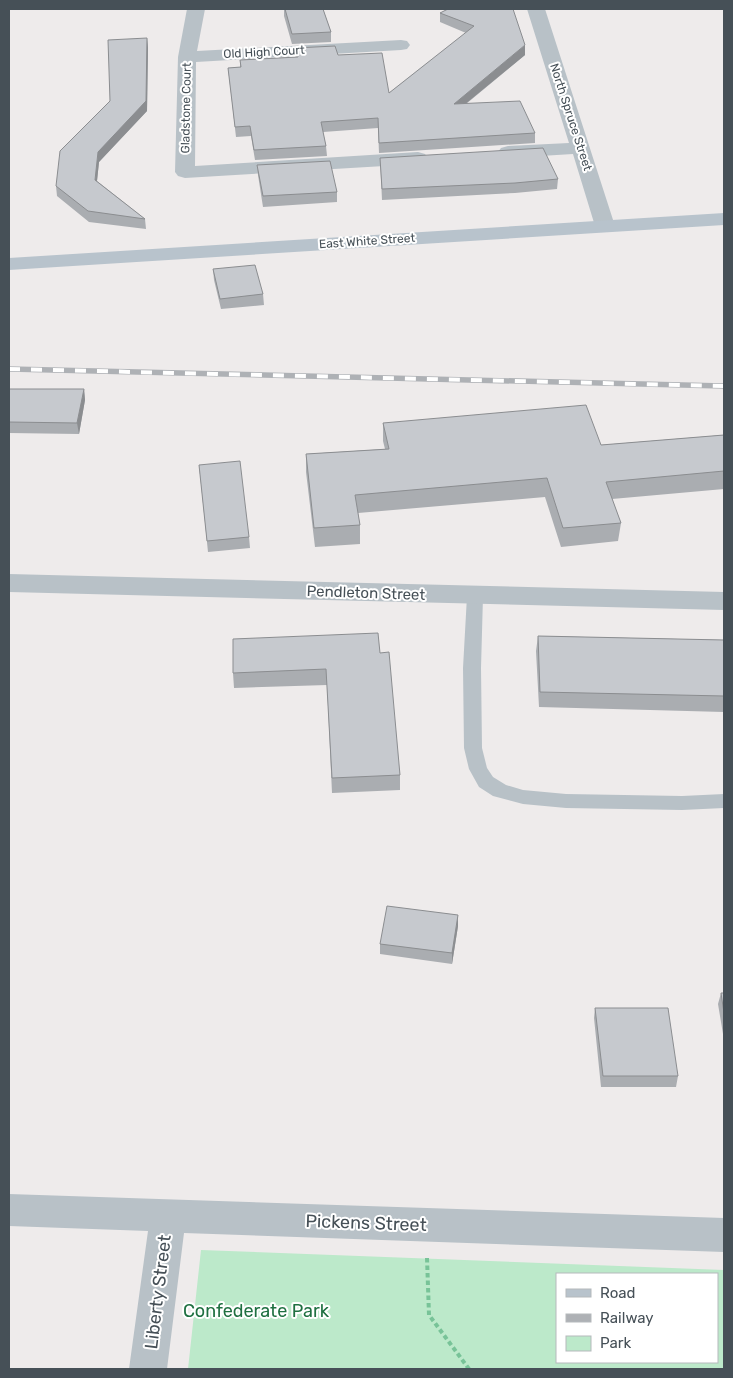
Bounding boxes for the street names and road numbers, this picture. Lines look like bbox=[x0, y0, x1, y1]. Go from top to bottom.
street label: Old High Court bbox=[223, 43, 305, 61]
street label: Gladstone Court bbox=[178, 62, 194, 154]
street label: North Spruce Street bbox=[547, 62, 595, 173]
street label: East White Street bbox=[318, 231, 416, 251]
street label: Pendleton Street bbox=[306, 582, 426, 604]
street label: Pickens Street bbox=[305, 1210, 427, 1236]
street label: Liberty Street bbox=[140, 1234, 176, 1350]

